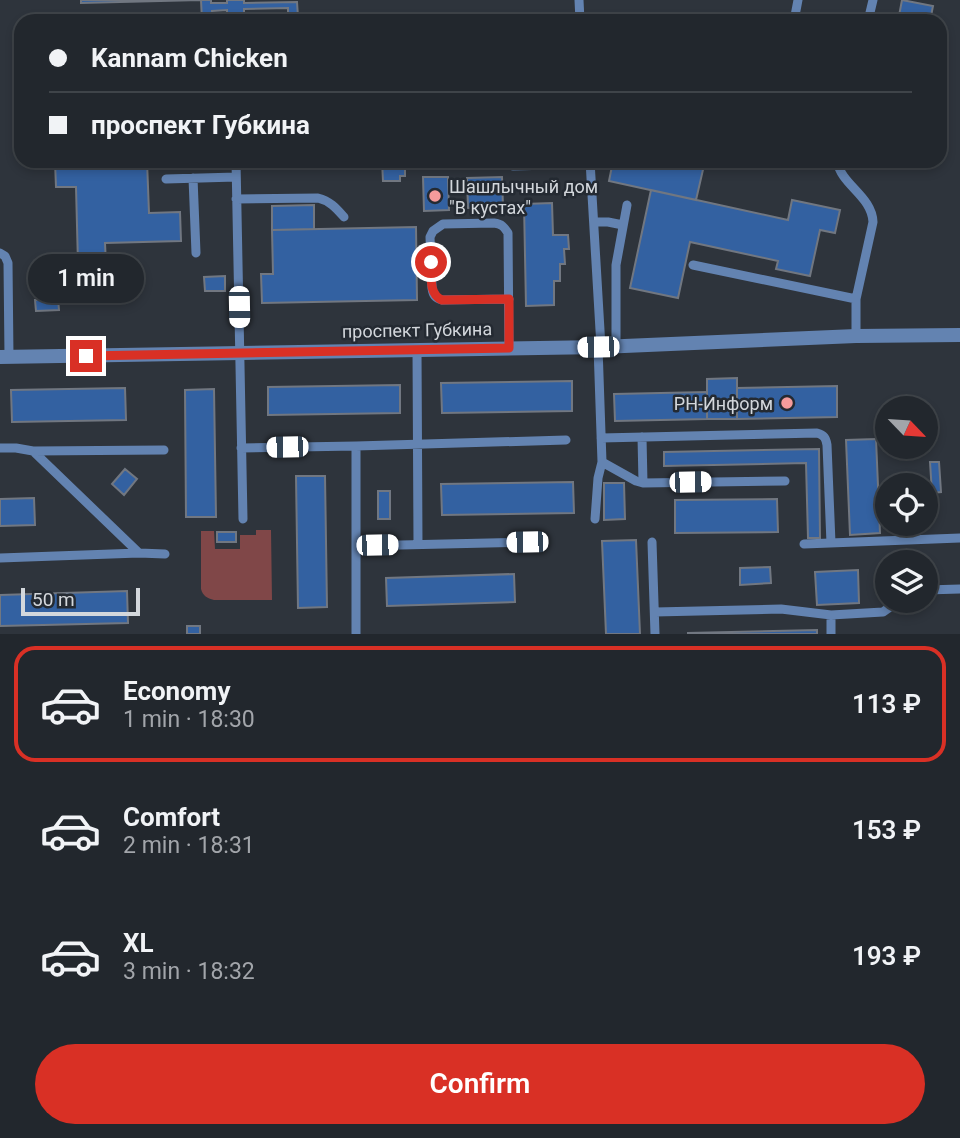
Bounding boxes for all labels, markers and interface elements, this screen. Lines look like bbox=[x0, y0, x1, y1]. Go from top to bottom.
text: Kannam Chicken bbox=[91, 43, 288, 73]
text: проспект Губкина bbox=[91, 110, 310, 140]
place label: Шашлычный дом "В кустах" bbox=[449, 176, 598, 218]
marker: Шашлычный дом "В кустах" bbox=[427, 188, 443, 204]
route start bbox=[415, 246, 447, 278]
callout: 1 min bbox=[28, 254, 144, 304]
text: 1 min bbox=[57, 265, 115, 292]
car bbox=[229, 286, 250, 328]
street label: проспект Губкина bbox=[342, 318, 492, 342]
car bbox=[577, 336, 620, 358]
route end bbox=[70, 340, 102, 372]
place label: РН-Информ bbox=[674, 393, 773, 414]
marker: РН-Информ bbox=[779, 395, 795, 411]
north arrow bbox=[875, 396, 938, 458]
map controls bbox=[875, 396, 938, 613]
car bbox=[266, 436, 309, 458]
car bbox=[669, 471, 712, 493]
button: locate bbox=[875, 473, 938, 536]
car bbox=[506, 531, 549, 553]
car bbox=[356, 534, 399, 556]
button: layers bbox=[875, 550, 938, 613]
scale bar bbox=[21, 585, 140, 617]
text: 50 m bbox=[32, 588, 75, 611]
icon: car bbox=[39, 673, 102, 736]
text: Economy bbox=[123, 676, 230, 706]
text: 113 ₽ bbox=[852, 689, 921, 719]
text: 1 min · 18:30 bbox=[123, 706, 255, 733]
icon: car bbox=[39, 799, 102, 862]
text: Comfort bbox=[123, 802, 220, 832]
text: 153 ₽ bbox=[852, 815, 921, 845]
text: 2 min · 18:31 bbox=[123, 832, 255, 859]
icon: car bbox=[39, 925, 102, 988]
text: XL bbox=[123, 928, 154, 958]
text: 193 ₽ bbox=[852, 941, 921, 971]
text: 3 min · 18:32 bbox=[123, 958, 255, 985]
button: Confirm bbox=[35, 1044, 925, 1124]

